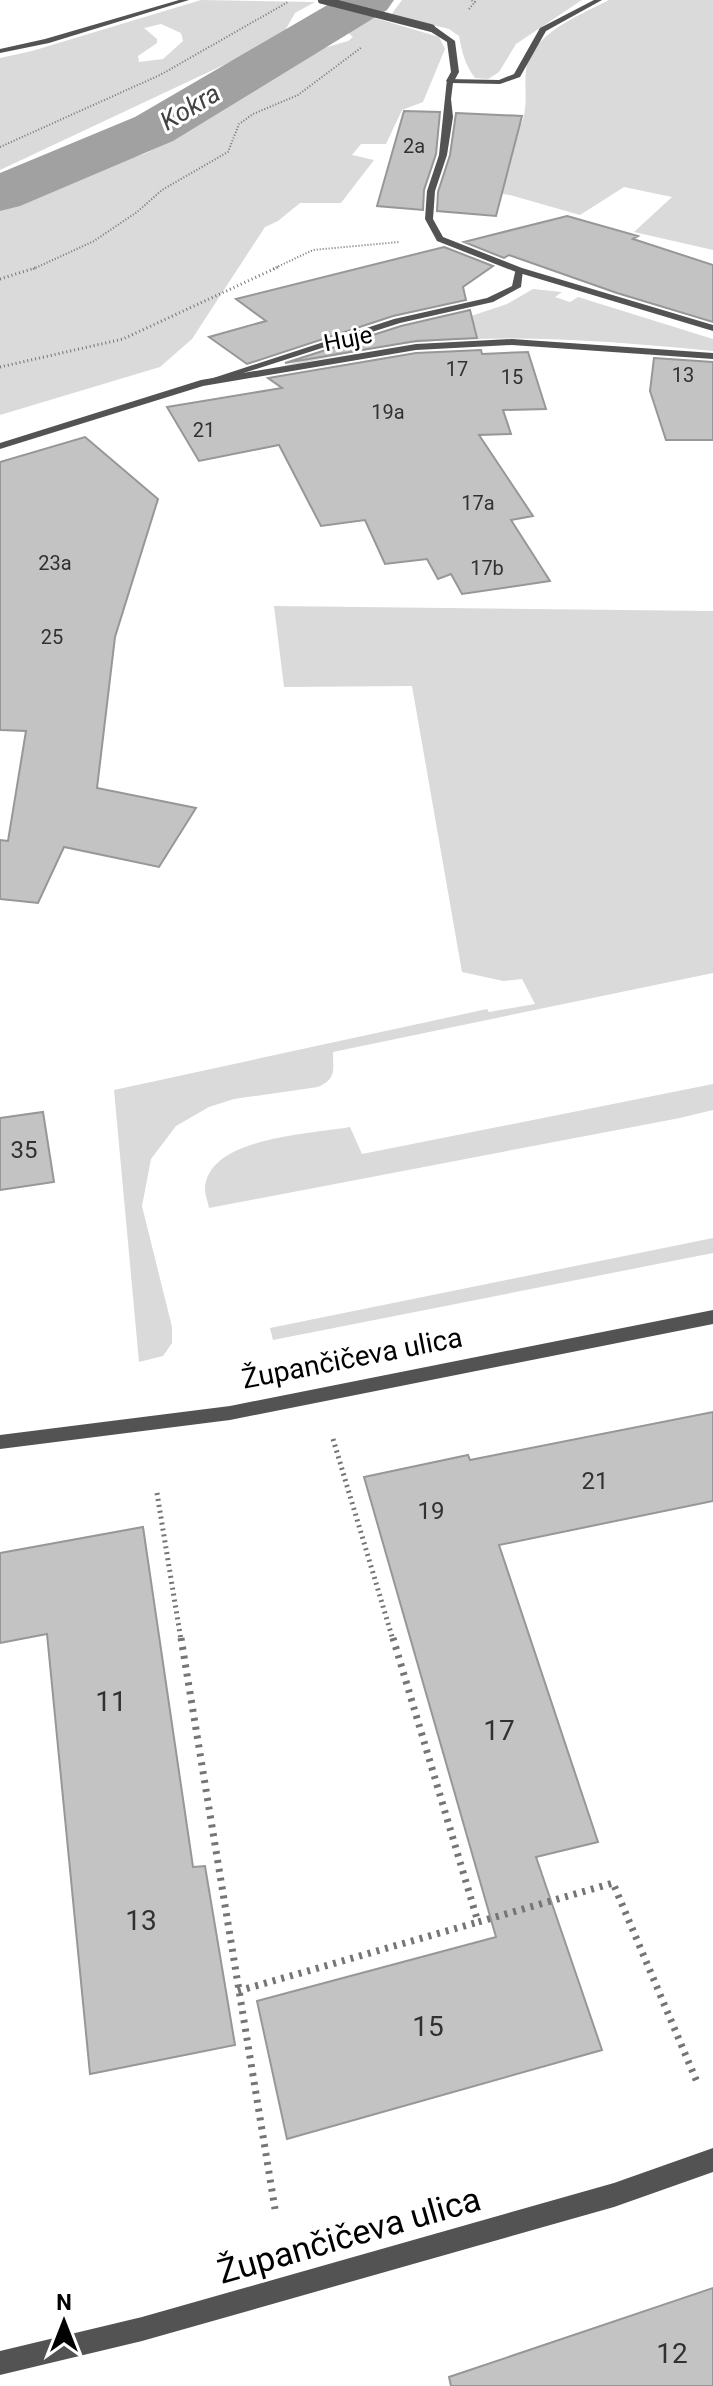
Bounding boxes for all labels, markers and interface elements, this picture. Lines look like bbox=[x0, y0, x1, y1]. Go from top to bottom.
water label: Kokra bbox=[155, 78, 225, 136]
house number: 2a bbox=[403, 134, 425, 158]
street label: Huje bbox=[321, 321, 375, 357]
house number: 17 bbox=[446, 357, 468, 381]
house number: 13 bbox=[672, 363, 694, 387]
house number: 15 bbox=[501, 365, 523, 389]
house number: 19a bbox=[371, 400, 405, 424]
house number: 21 bbox=[193, 418, 215, 442]
house number: 17a bbox=[461, 491, 495, 515]
house number: 23a bbox=[38, 551, 72, 575]
house number: 17b bbox=[470, 556, 504, 580]
house number: 25 bbox=[41, 625, 63, 649]
house number: 35 bbox=[11, 1136, 37, 1164]
street label: Župančičeva ulica bbox=[239, 1320, 465, 1396]
house number: 21 bbox=[582, 1467, 608, 1495]
house number: 19 bbox=[418, 1497, 444, 1525]
house number: 11 bbox=[95, 1685, 127, 1718]
house number: 17 bbox=[483, 1714, 515, 1747]
house number: 13 bbox=[125, 1904, 157, 1937]
house number: 15 bbox=[412, 2010, 444, 2043]
street label: Župančičeva ulica bbox=[213, 2178, 485, 2292]
north arrow bbox=[24, 2282, 104, 2362]
text: N bbox=[56, 2290, 72, 2315]
house number: 12 bbox=[656, 2337, 688, 2370]

